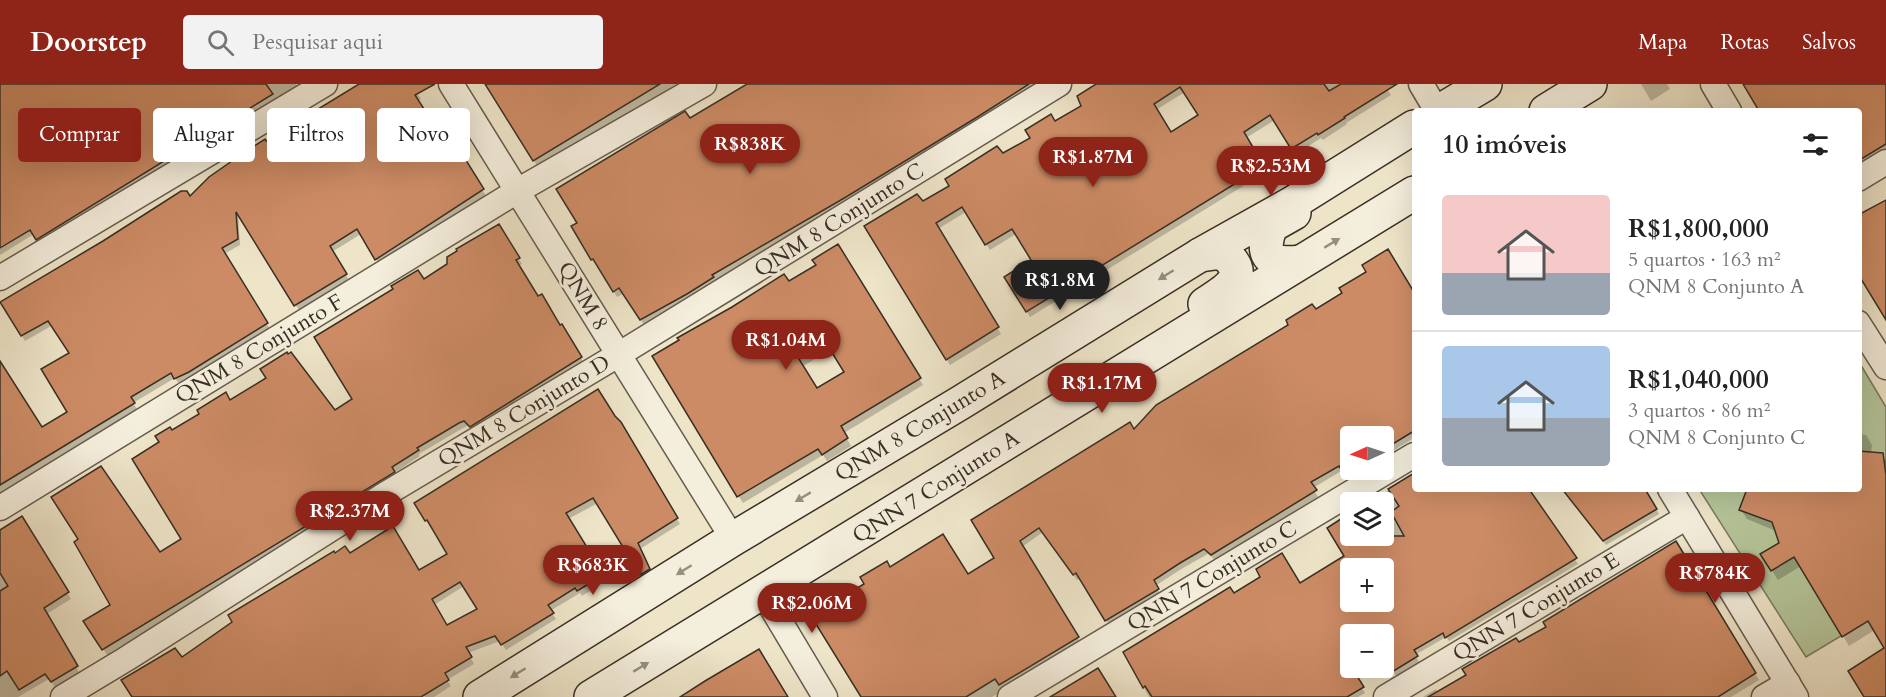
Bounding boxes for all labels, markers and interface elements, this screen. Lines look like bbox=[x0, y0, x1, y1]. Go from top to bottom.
search box bbox=[183, 15, 603, 69]
text: Doorstep bbox=[30, 23, 147, 61]
icon: search bbox=[204, 26, 237, 59]
text: Pesquisar aqui bbox=[252, 27, 383, 57]
text: Mapa bbox=[1638, 28, 1687, 57]
text: Rotas bbox=[1720, 28, 1769, 57]
text: Salvos bbox=[1802, 28, 1856, 57]
chip: Comprar bbox=[18, 108, 141, 162]
chip: Alugar bbox=[153, 108, 255, 162]
chip: Filtros bbox=[267, 108, 365, 162]
chip: Novo bbox=[377, 108, 470, 162]
pin: R$838K bbox=[701, 124, 799, 175]
text: 10 imóveis bbox=[1442, 127, 1567, 162]
icon: filters bbox=[1799, 128, 1832, 161]
text: R$838K bbox=[714, 130, 786, 157]
pin: R$1.87M bbox=[1038, 137, 1148, 188]
text: R$1.87M bbox=[1053, 143, 1133, 170]
pin: R$2.53M bbox=[1216, 146, 1326, 197]
text: R$2.53M bbox=[1231, 152, 1311, 179]
street label: QNM 8 Conjunto C bbox=[748, 156, 930, 284]
text: R$1,800,000 bbox=[1628, 211, 1769, 246]
icon: home bbox=[1490, 219, 1562, 291]
one-way arrow bbox=[1324, 237, 1340, 248]
text: 5 quartos · 163 m² bbox=[1628, 246, 1781, 273]
street label: QNM 8 bbox=[551, 256, 615, 336]
pin: R$1.8M bbox=[1011, 260, 1109, 311]
text: R$1.8M bbox=[1025, 266, 1095, 293]
one-way arrow bbox=[1158, 270, 1174, 281]
text: QNM 8 Conjunto A bbox=[1628, 273, 1804, 300]
street label: QNM 8 Conjunto F bbox=[169, 287, 349, 411]
pin: R$1.04M bbox=[731, 320, 841, 371]
text: R$1.04M bbox=[746, 326, 826, 353]
street label: QNM 8 Conjunto D bbox=[432, 348, 616, 474]
text: R$1,040,000 bbox=[1628, 362, 1769, 397]
street label: QNM 8 Conjunto A bbox=[829, 363, 1011, 489]
pin: R$1.17M bbox=[1047, 363, 1157, 414]
text: R$1.17M bbox=[1062, 369, 1142, 396]
icon: home bbox=[1490, 370, 1562, 442]
text: 3 quartos · 86 m² bbox=[1628, 397, 1770, 424]
street label: QNN 7 Conjunto A bbox=[847, 423, 1026, 551]
text: QNM 8 Conjunto C bbox=[1628, 424, 1805, 451]
north arrow bbox=[1340, 426, 1394, 480]
map controls bbox=[1340, 426, 1394, 678]
pin: R$2.37M bbox=[295, 491, 405, 542]
one-way arrow bbox=[795, 492, 811, 503]
button: layers bbox=[1340, 492, 1394, 546]
text: R$2.37M bbox=[310, 497, 390, 524]
street label: QNN 7 Conjunto C bbox=[1121, 513, 1303, 639]
pin: R$683K bbox=[544, 545, 642, 596]
street label: QNN 7 Conjunto E bbox=[1447, 545, 1625, 669]
text: R$683K bbox=[557, 551, 629, 578]
pin: R$784K bbox=[1666, 553, 1764, 604]
button: + bbox=[1340, 558, 1394, 612]
text: R$784K bbox=[1679, 559, 1751, 586]
one-way arrow bbox=[676, 564, 692, 576]
pin: R$2.06M bbox=[757, 583, 867, 634]
text: R$2.06M bbox=[772, 589, 852, 616]
button: − bbox=[1340, 624, 1394, 678]
one-way arrow bbox=[633, 661, 649, 672]
one-way arrow bbox=[510, 668, 526, 679]

